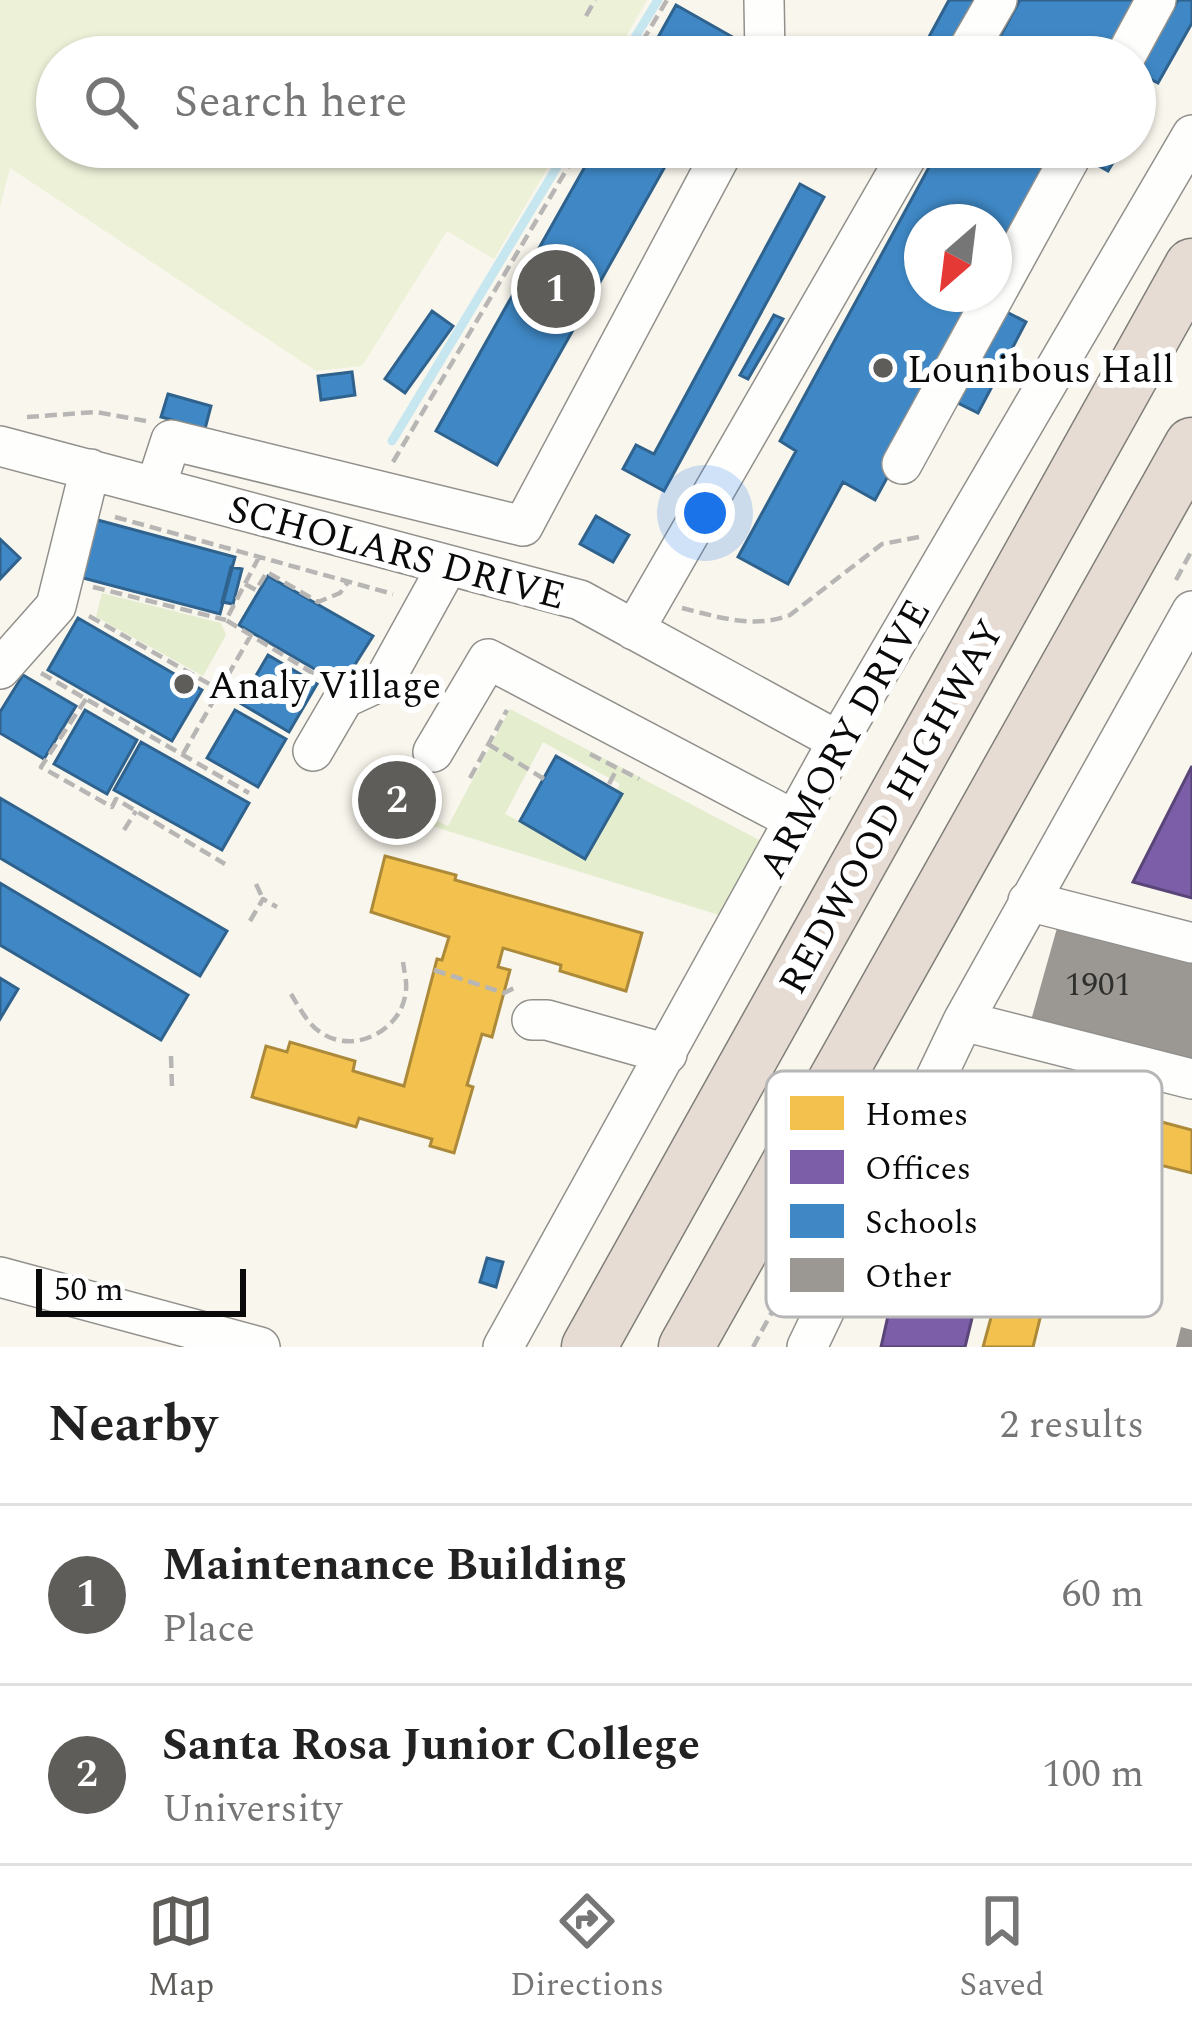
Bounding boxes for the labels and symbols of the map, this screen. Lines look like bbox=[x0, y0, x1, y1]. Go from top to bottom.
north arrow bbox=[904, 204, 1012, 312]
pin: 1 bbox=[517, 244, 595, 334]
place label: Lounibous Hall bbox=[907, 341, 1174, 400]
marker: Lounibous Hall bbox=[870, 355, 896, 381]
street label: SCHOLARS DRIVE bbox=[221, 480, 572, 627]
your location bbox=[675, 483, 735, 543]
street label: ARMORY DRIVE bbox=[744, 589, 947, 890]
street label: REDWOOD HIGHWAY bbox=[764, 609, 1020, 1005]
place label: Analy Village bbox=[208, 657, 441, 716]
marker: Analy Village bbox=[171, 671, 197, 697]
pin: 2 bbox=[358, 755, 436, 845]
house number: 1901 bbox=[1065, 960, 1131, 1010]
legend bbox=[766, 1071, 1162, 1317]
text: Homes bbox=[865, 1090, 968, 1140]
text: Offices bbox=[865, 1144, 971, 1194]
text: Schools bbox=[865, 1198, 978, 1248]
text: Other bbox=[865, 1252, 952, 1302]
scale bar bbox=[36, 1263, 246, 1316]

